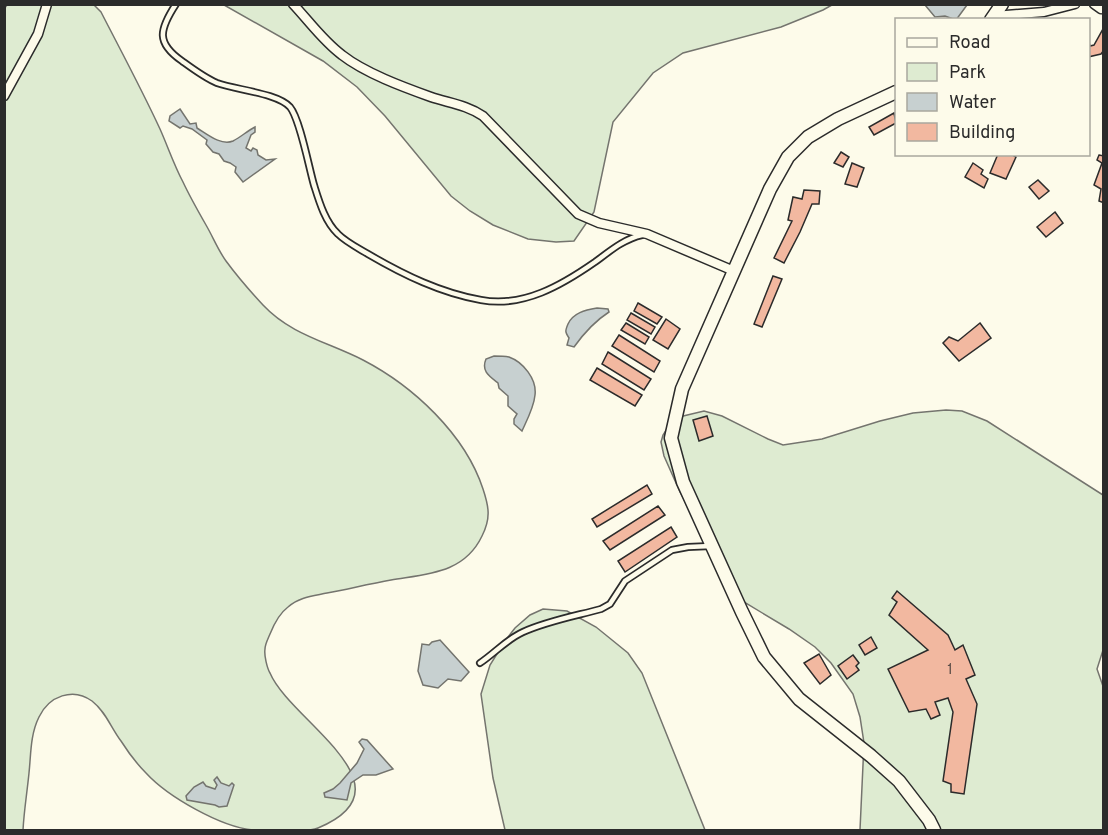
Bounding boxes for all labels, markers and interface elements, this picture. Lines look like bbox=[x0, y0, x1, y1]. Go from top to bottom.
legend bbox=[895, 18, 1090, 156]
text: Road bbox=[949, 32, 991, 55]
text: Park bbox=[949, 62, 986, 85]
text: Water bbox=[949, 92, 996, 115]
text: Building bbox=[949, 122, 1015, 145]
house number: 1 bbox=[947, 661, 953, 680]

